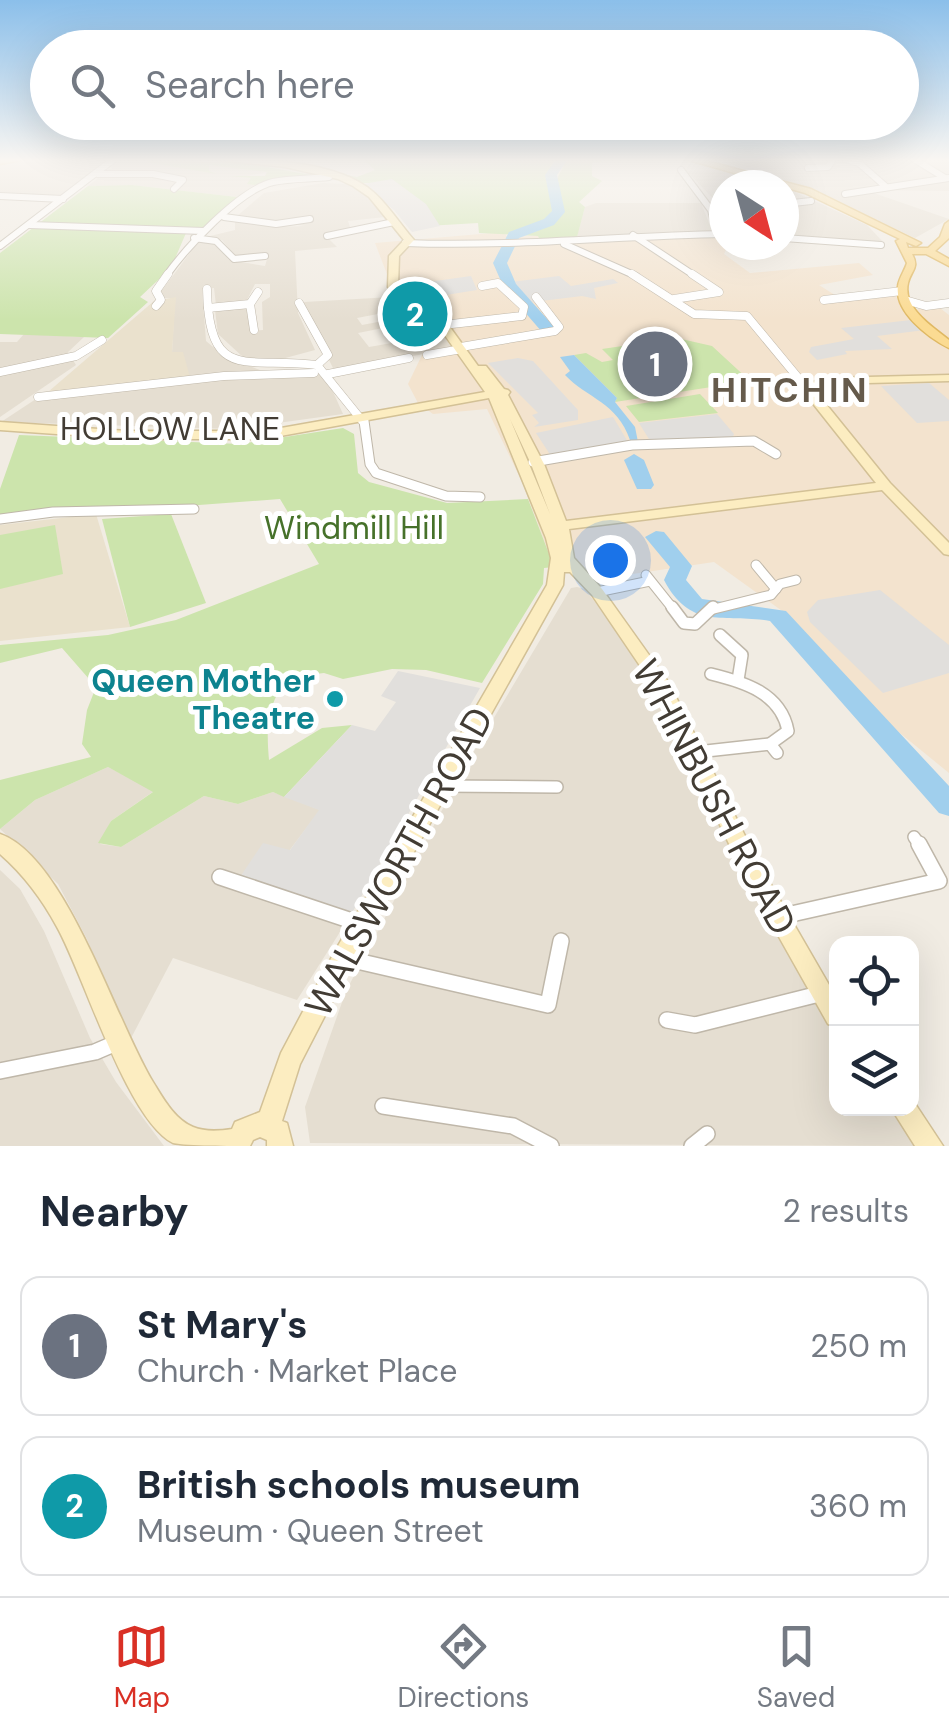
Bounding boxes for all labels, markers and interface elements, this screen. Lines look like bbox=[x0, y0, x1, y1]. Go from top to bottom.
search box bbox=[30, 30, 919, 140]
icon: search bbox=[65, 58, 120, 113]
text: Search here bbox=[145, 60, 355, 110]
north arrow bbox=[709, 170, 799, 260]
pin: 2 bbox=[382, 276, 448, 352]
pin: 1 bbox=[622, 326, 688, 402]
district label: HITCHIN bbox=[711, 367, 869, 413]
street label: HOLLOW LANE bbox=[60, 408, 280, 450]
park label: Windmill Hill bbox=[264, 507, 444, 549]
your location bbox=[585, 535, 636, 586]
street label: WHINBUSH ROAD bbox=[620, 651, 808, 943]
place label: Queen Mother Theatre bbox=[91, 660, 315, 739]
marker: Queen Mother Theatre bbox=[324, 688, 346, 710]
street label: WALSWORTH ROAD bbox=[293, 698, 505, 1026]
map controls bbox=[829, 936, 919, 1116]
button: locate bbox=[829, 936, 919, 1026]
button: layers bbox=[829, 1026, 919, 1116]
text: Nearby bbox=[40, 1184, 189, 1239]
text: 2 results bbox=[783, 1190, 909, 1232]
text: St Mary's bbox=[137, 1300, 307, 1350]
text: 1 bbox=[69, 1325, 80, 1367]
text: 250 m bbox=[810, 1325, 907, 1367]
text: Church · Market Place bbox=[137, 1350, 457, 1392]
text: British schools museum bbox=[137, 1460, 581, 1510]
text: 2 bbox=[65, 1485, 84, 1527]
text: 360 m bbox=[809, 1485, 907, 1527]
text: Museum · Queen Street bbox=[137, 1510, 484, 1552]
tab: Map bbox=[114, 1619, 170, 1716]
tab: Directions bbox=[398, 1619, 529, 1716]
tab: Saved bbox=[757, 1619, 835, 1716]

